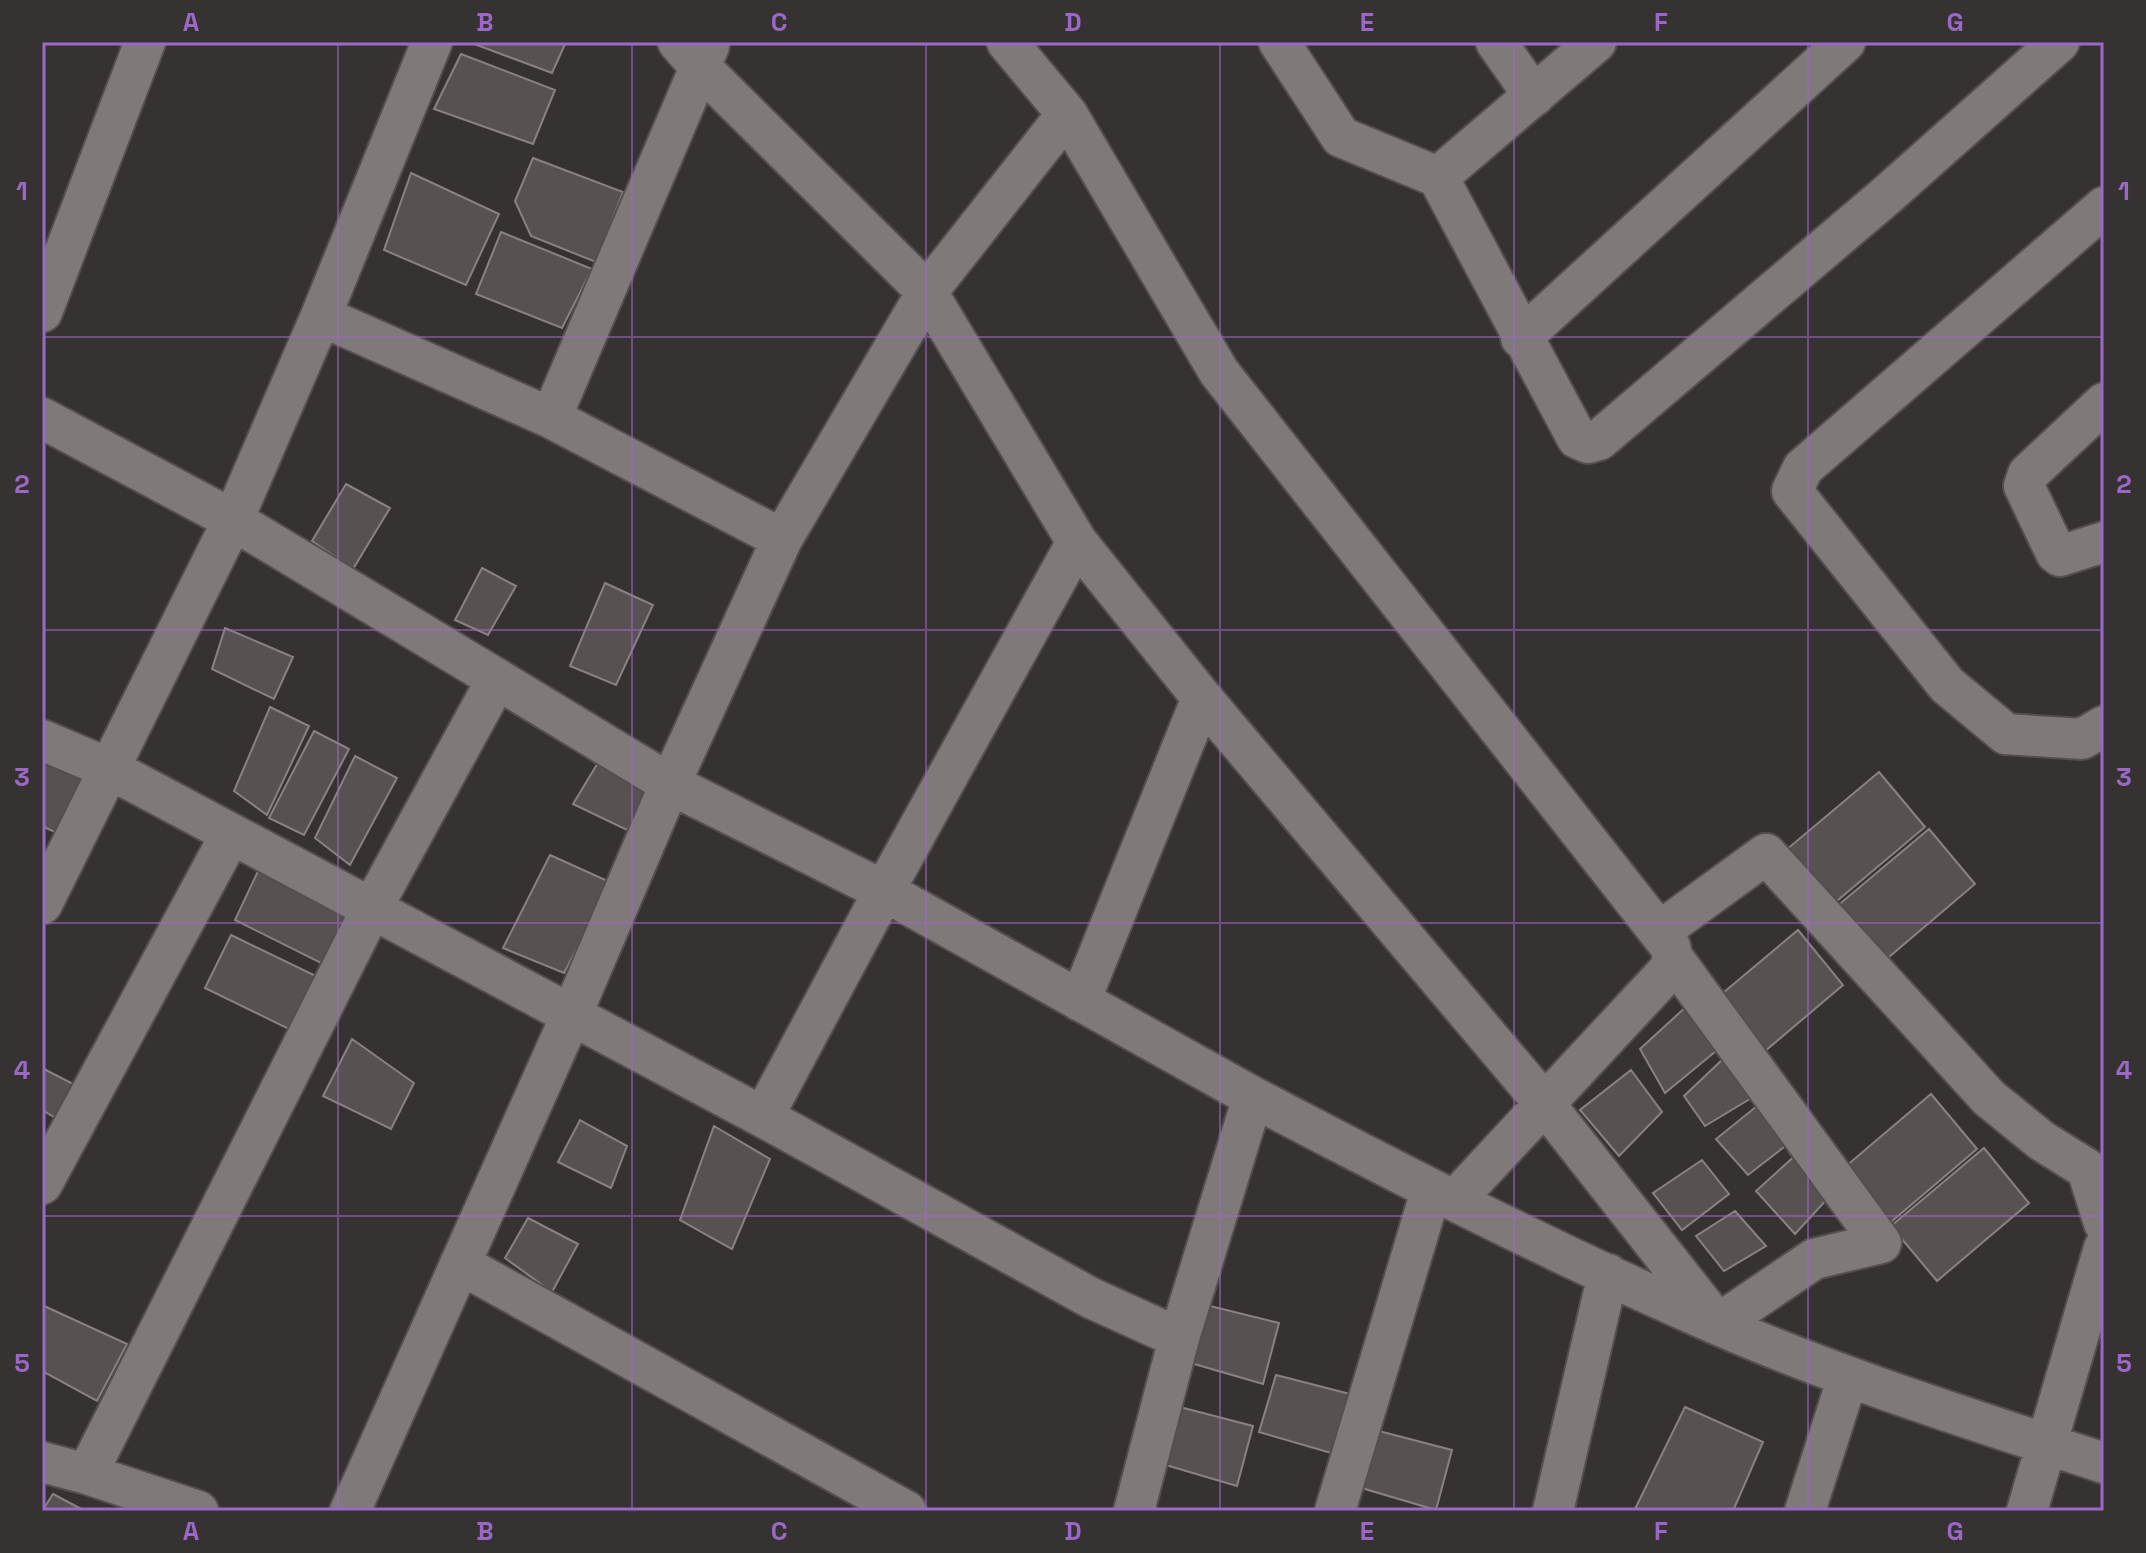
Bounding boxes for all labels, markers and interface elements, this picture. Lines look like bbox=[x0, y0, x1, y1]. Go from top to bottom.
text: A bbox=[183, 5, 200, 39]
text: B bbox=[476, 5, 494, 39]
text: C bbox=[771, 5, 787, 39]
text: D bbox=[1064, 5, 1082, 39]
text: E bbox=[1360, 5, 1374, 39]
text: F bbox=[1654, 5, 1668, 39]
text: G bbox=[1946, 5, 1964, 39]
text: 1 bbox=[16, 174, 28, 208]
text: 1 bbox=[2118, 174, 2130, 208]
text: 2 bbox=[14, 467, 30, 501]
text: 2 bbox=[2116, 467, 2132, 501]
text: 3 bbox=[14, 760, 30, 794]
text: 3 bbox=[2116, 760, 2132, 794]
text: 4 bbox=[14, 1053, 30, 1087]
text: 4 bbox=[2116, 1053, 2132, 1087]
text: 5 bbox=[14, 1346, 30, 1380]
text: 5 bbox=[2116, 1346, 2132, 1380]
text: A bbox=[183, 1514, 200, 1548]
text: B bbox=[476, 1514, 494, 1548]
text: C bbox=[771, 1514, 787, 1548]
text: D bbox=[1064, 1514, 1082, 1548]
text: E bbox=[1360, 1514, 1374, 1548]
text: F bbox=[1654, 1514, 1668, 1548]
text: G bbox=[1946, 1514, 1964, 1548]

